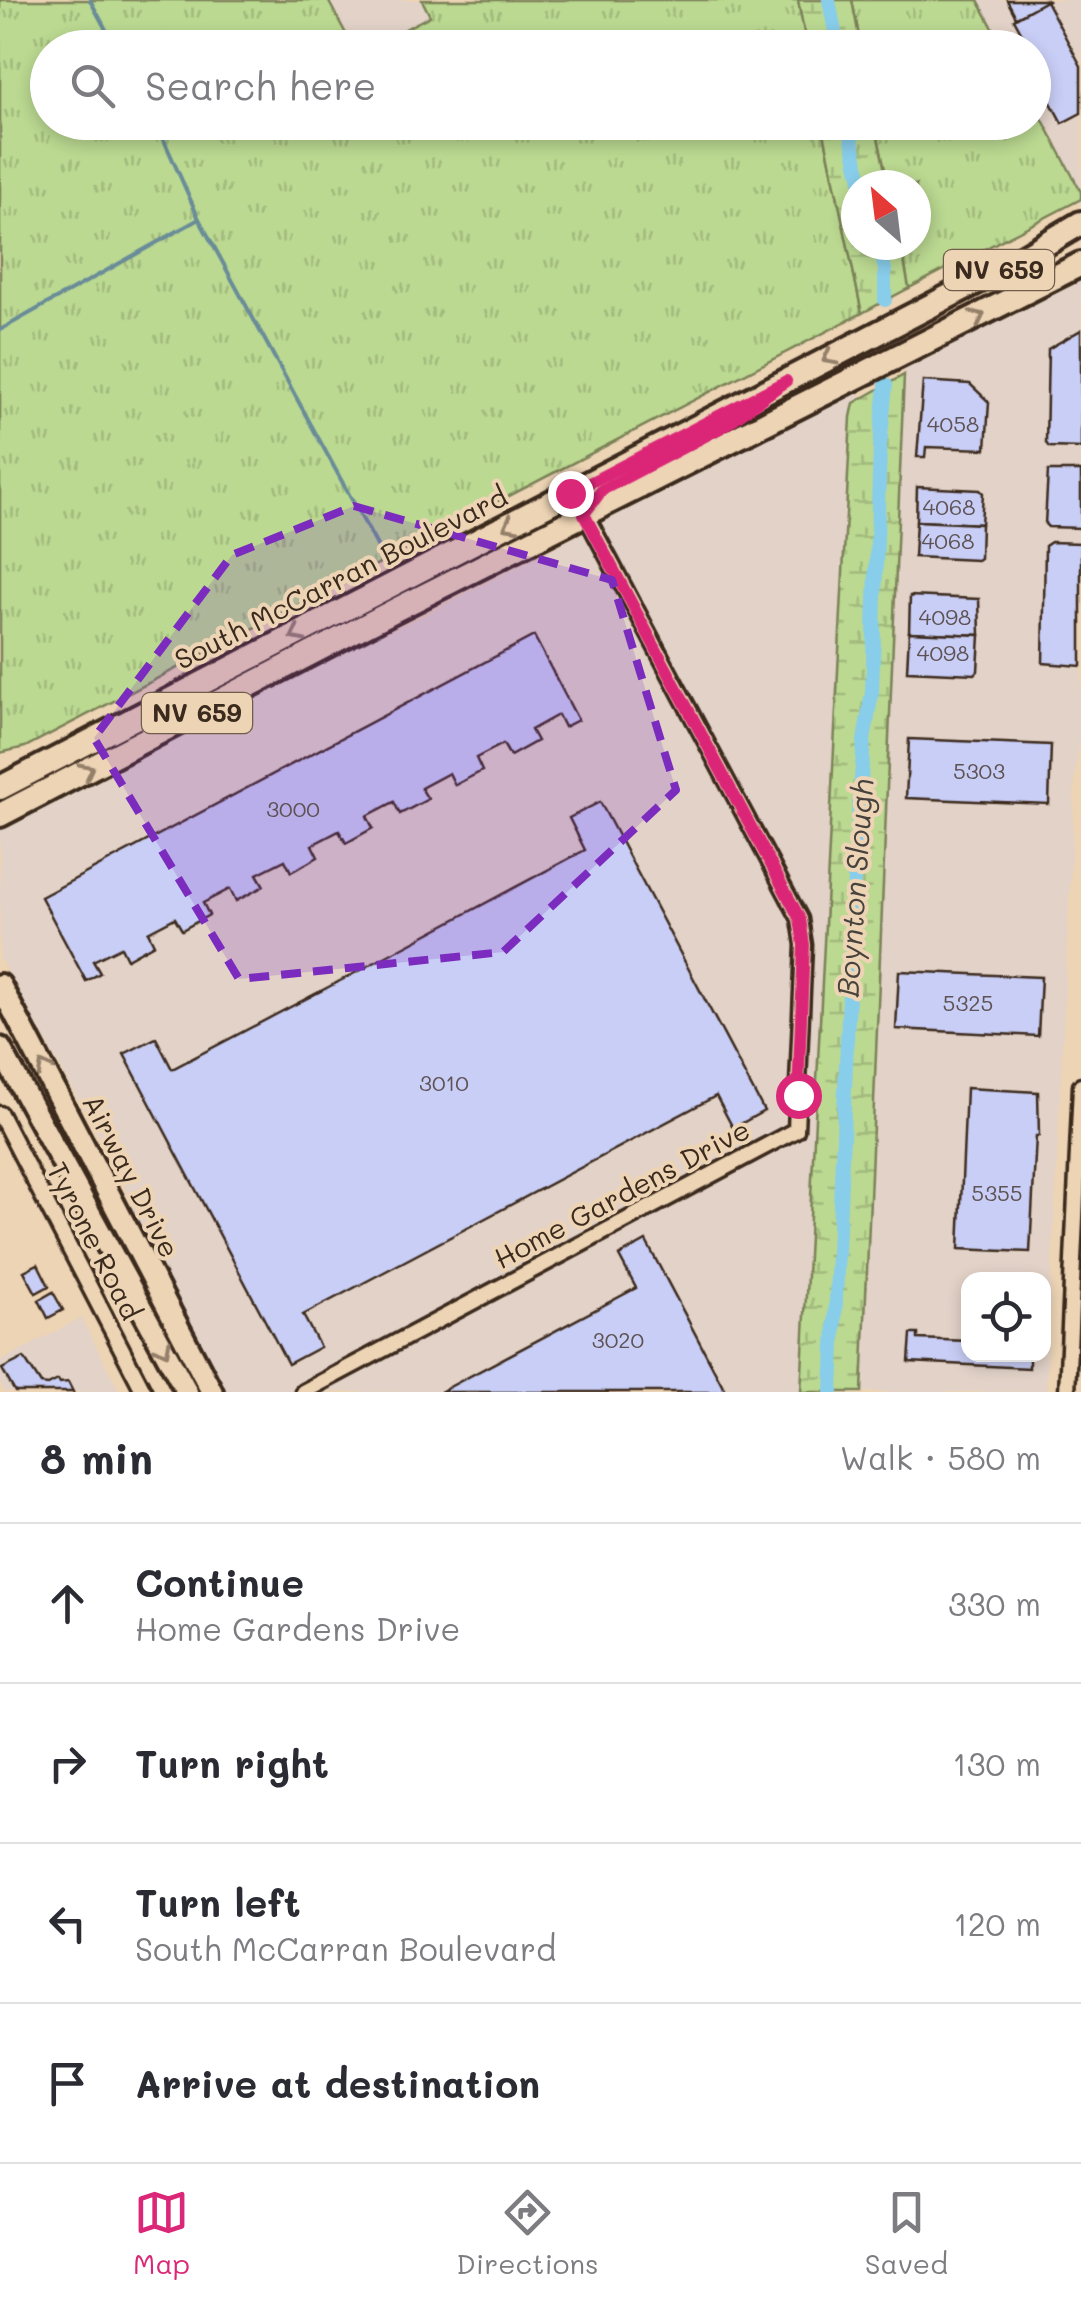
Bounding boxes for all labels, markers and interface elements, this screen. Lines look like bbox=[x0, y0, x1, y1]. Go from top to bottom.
search box bbox=[30, 30, 1051, 140]
icon: search bbox=[65, 58, 120, 113]
text: Search here bbox=[145, 60, 376, 110]
north arrow bbox=[841, 170, 931, 260]
road number: NV 659 bbox=[944, 250, 1054, 290]
one-way arrow bbox=[967, 309, 985, 329]
one-way arrow bbox=[822, 346, 840, 365]
house number: 4058 bbox=[927, 409, 979, 438]
route end bbox=[548, 471, 594, 517]
street label: South McCarran Boulevard bbox=[168, 477, 513, 677]
house number: 4068 bbox=[922, 492, 976, 521]
one-way arrow bbox=[502, 513, 520, 532]
house number: 4068 bbox=[921, 526, 975, 555]
house number: 4098 bbox=[919, 602, 971, 631]
one-way arrow bbox=[290, 623, 308, 642]
house number: 4098 bbox=[917, 638, 969, 667]
road number: NV 659 bbox=[142, 693, 252, 733]
house number: 5303 bbox=[953, 756, 1005, 785]
one-way arrow bbox=[76, 763, 94, 782]
water label: Boynton Slough bbox=[826, 777, 882, 998]
house number: 3000 bbox=[266, 794, 320, 823]
house number: 5325 bbox=[943, 988, 993, 1017]
one-way arrow bbox=[37, 1060, 56, 1078]
house number: 3010 bbox=[419, 1068, 469, 1097]
route start bbox=[776, 1073, 822, 1119]
street label: Airway Drive bbox=[75, 1088, 189, 1263]
street label: Home Gardens Drive bbox=[487, 1110, 756, 1276]
street label: Tyrone Road bbox=[40, 1156, 150, 1326]
house number: 5355 bbox=[971, 1178, 1023, 1207]
map controls bbox=[961, 1272, 1051, 1362]
button: locate bbox=[961, 1272, 1051, 1362]
house number: 3020 bbox=[592, 1325, 644, 1354]
one-way arrow bbox=[152, 1338, 171, 1356]
text: 8 min bbox=[40, 1430, 153, 1485]
text: Walk · 580 m bbox=[840, 1436, 1041, 1478]
text: Continue bbox=[135, 1557, 304, 1607]
icon: ahead bbox=[40, 1576, 95, 1631]
text: 330 m bbox=[948, 1582, 1041, 1624]
text: Home Gardens Drive bbox=[135, 1607, 460, 1649]
icon: right bbox=[40, 1736, 95, 1791]
text: Turn right bbox=[135, 1738, 329, 1788]
text: 130 m bbox=[952, 1742, 1041, 1784]
text: Turn left bbox=[135, 1877, 301, 1927]
icon: left bbox=[40, 1896, 95, 1951]
text: 120 m bbox=[953, 1902, 1041, 1944]
text: South McCarran Boulevard bbox=[135, 1927, 556, 1969]
icon: arrive bbox=[40, 2056, 95, 2111]
text: Arrive at destination bbox=[135, 2058, 540, 2108]
tab: Map bbox=[133, 2185, 190, 2281]
tab: Directions bbox=[456, 2185, 599, 2281]
tab: Saved bbox=[865, 2185, 948, 2281]

